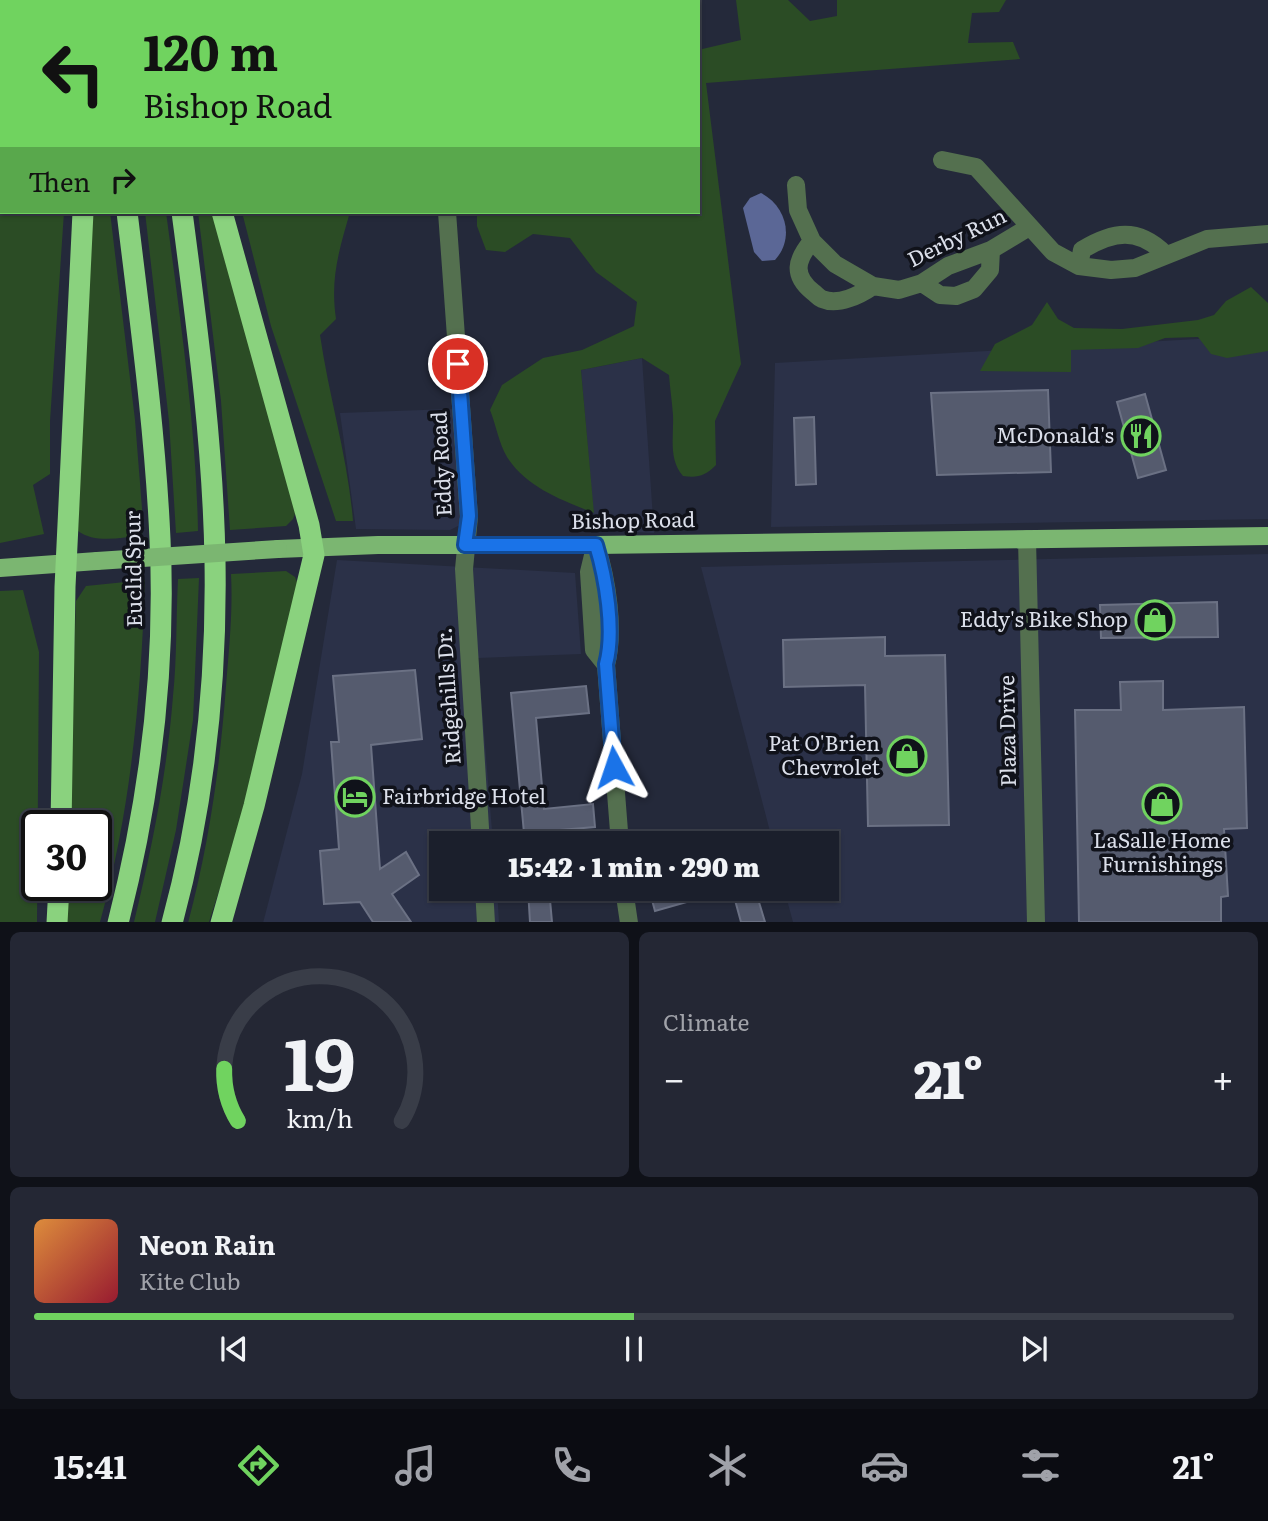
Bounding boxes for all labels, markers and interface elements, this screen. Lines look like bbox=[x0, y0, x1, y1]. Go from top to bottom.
text: 120 m bbox=[143, 13, 278, 86]
icon: left bbox=[28, 28, 119, 119]
text: Bishop Road bbox=[143, 80, 332, 128]
text: Then bbox=[28, 161, 90, 200]
icon: right bbox=[104, 161, 142, 199]
street label: Derby Run bbox=[901, 198, 1011, 273]
pin bbox=[428, 334, 488, 394]
icon: arrive bbox=[439, 345, 477, 383]
street label: Eddy Road bbox=[421, 411, 458, 518]
restaurant icon: McDonald's bbox=[1120, 415, 1162, 457]
place label: McDonald's bbox=[996, 418, 1114, 449]
street label: Bishop Road bbox=[571, 502, 696, 535]
street label: Euclid Spur bbox=[115, 510, 148, 628]
shop icon: Eddy's Bike Shop bbox=[1134, 599, 1176, 641]
place label: Eddy's Bike Shop bbox=[960, 602, 1128, 633]
street label: Ridgehills Dr. bbox=[426, 626, 467, 766]
street label: Plaza Drive bbox=[989, 675, 1022, 787]
place label: Pat O'Brien Chevrolet bbox=[768, 726, 881, 781]
position arrow bbox=[577, 730, 651, 804]
shop icon: Pat O'Brien Chevrolet bbox=[886, 735, 928, 777]
hotel icon: Fairbridge Hotel bbox=[334, 776, 376, 818]
place label: Fairbridge Hotel bbox=[382, 779, 546, 810]
shop icon: LaSalle Home Furnishings bbox=[1141, 783, 1183, 825]
speed limit sign: 30 bbox=[21, 810, 112, 901]
place label: LaSalle Home Furnishings bbox=[1093, 823, 1231, 878]
text: 15:42 · 1 min · 290 m bbox=[508, 846, 760, 885]
text: Climate bbox=[663, 1004, 749, 1038]
text: 19 bbox=[283, 1005, 356, 1113]
text: 21° bbox=[914, 1038, 983, 1115]
text: − bbox=[663, 1048, 685, 1105]
text: + bbox=[1212, 1048, 1234, 1105]
text: km/h bbox=[286, 1098, 353, 1135]
text: Neon Rain bbox=[139, 1224, 276, 1263]
text: Kite Club bbox=[139, 1263, 240, 1297]
icon: previous bbox=[215, 1330, 253, 1368]
icon: pause bbox=[615, 1330, 653, 1368]
icon: next bbox=[1015, 1330, 1053, 1368]
text: 15:41 bbox=[54, 1441, 127, 1489]
icon: directions bbox=[234, 1441, 283, 1490]
icon: music bbox=[391, 1441, 440, 1490]
icon: phone bbox=[547, 1441, 596, 1490]
icon: climate bbox=[703, 1441, 752, 1490]
icon: car bbox=[860, 1441, 909, 1490]
icon: filters bbox=[1016, 1441, 1065, 1490]
text: 21° bbox=[1173, 1441, 1214, 1489]

